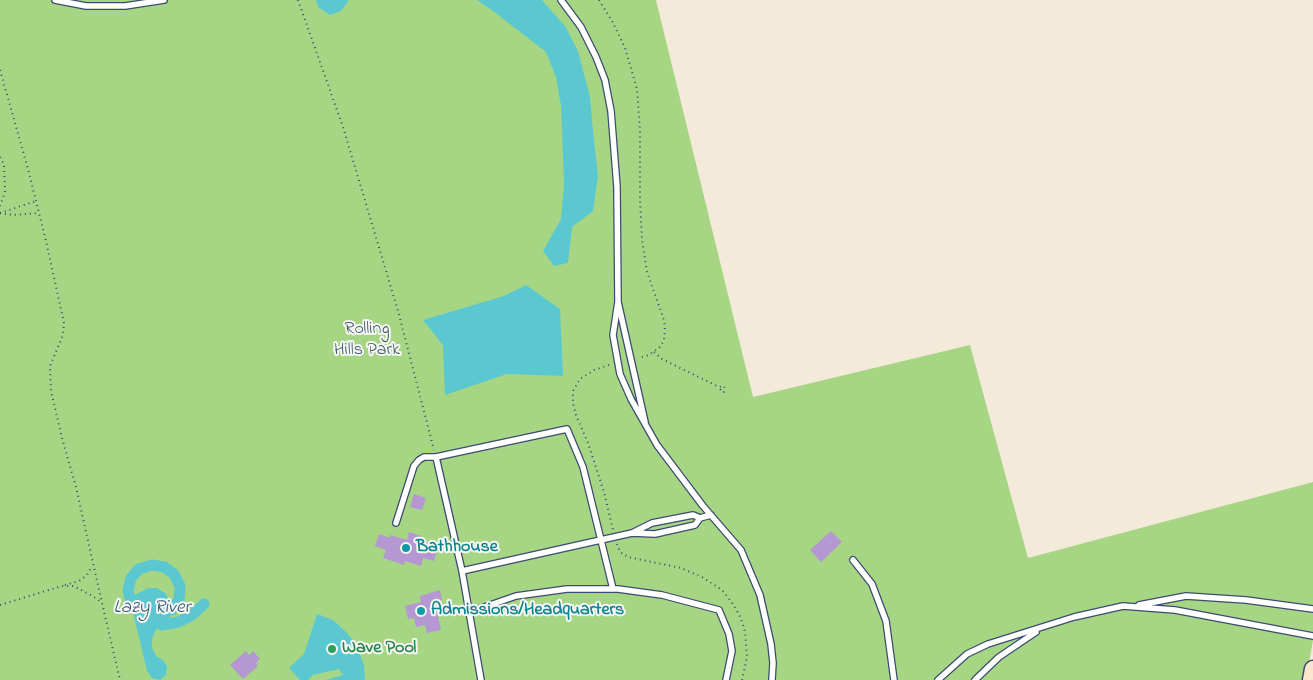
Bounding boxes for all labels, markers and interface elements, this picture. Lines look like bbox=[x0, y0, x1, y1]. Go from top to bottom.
park label: Rolling Hills Park bbox=[334, 319, 400, 362]
place label: Bathhouse bbox=[416, 537, 498, 559]
marker: Bathhouse bbox=[400, 542, 412, 554]
water label: Lazy River bbox=[114, 598, 190, 620]
place label: Admissions/Headquarters bbox=[431, 600, 624, 622]
marker: Admissions/Headquarters bbox=[415, 605, 427, 617]
place label: Wave Pool bbox=[342, 638, 416, 660]
marker: Wave Pool bbox=[326, 643, 338, 655]

